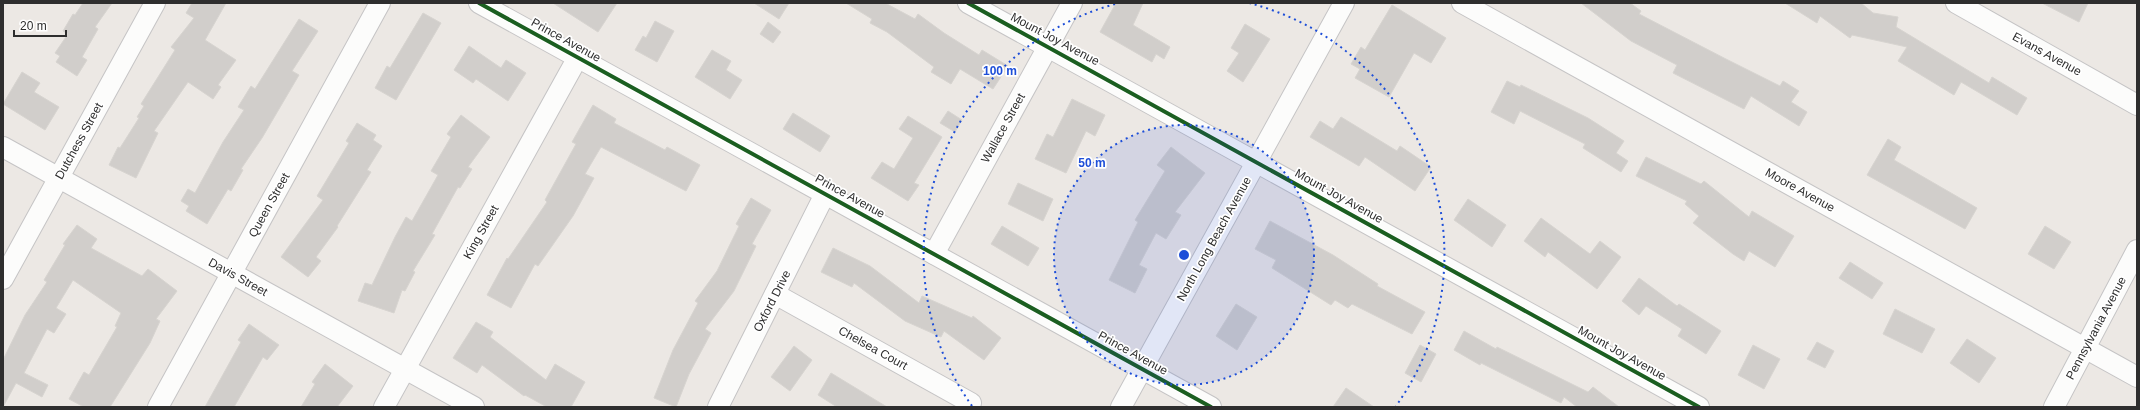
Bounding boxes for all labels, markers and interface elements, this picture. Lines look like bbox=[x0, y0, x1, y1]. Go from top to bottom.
street label: Mount Joy Avenue bbox=[1008, 10, 1102, 68]
scale bar bbox=[14, 12, 66, 38]
street label: Prince Avenue bbox=[529, 15, 603, 65]
text: 20 m bbox=[20, 19, 47, 33]
street label: Evans Avenue bbox=[2010, 29, 2084, 79]
text: 100 m bbox=[983, 64, 1017, 78]
street label: Wallace Street bbox=[978, 90, 1028, 165]
street label: Dutchess Street bbox=[52, 100, 106, 182]
text: 50 m bbox=[1078, 156, 1106, 170]
street label: Moore Avenue bbox=[1763, 165, 1837, 215]
street label: Mount Joy Avenue bbox=[1293, 166, 1386, 226]
street label: Queen Street bbox=[246, 170, 293, 240]
street label: Prince Avenue bbox=[813, 171, 887, 221]
street label: North Long Beach Avenue bbox=[1174, 174, 1254, 304]
street label: King Street bbox=[460, 202, 502, 261]
centre of rings bbox=[1177, 248, 1191, 262]
street label: Davis Street bbox=[206, 255, 271, 299]
street label: Oxford Drive bbox=[750, 268, 794, 334]
street label: Pennsylvania Avenue bbox=[2063, 274, 2129, 382]
street label: Chelsea Court bbox=[836, 323, 911, 373]
street label: Mount Joy Avenue bbox=[1576, 323, 1669, 383]
street label: Prince Avenue bbox=[1096, 328, 1170, 378]

